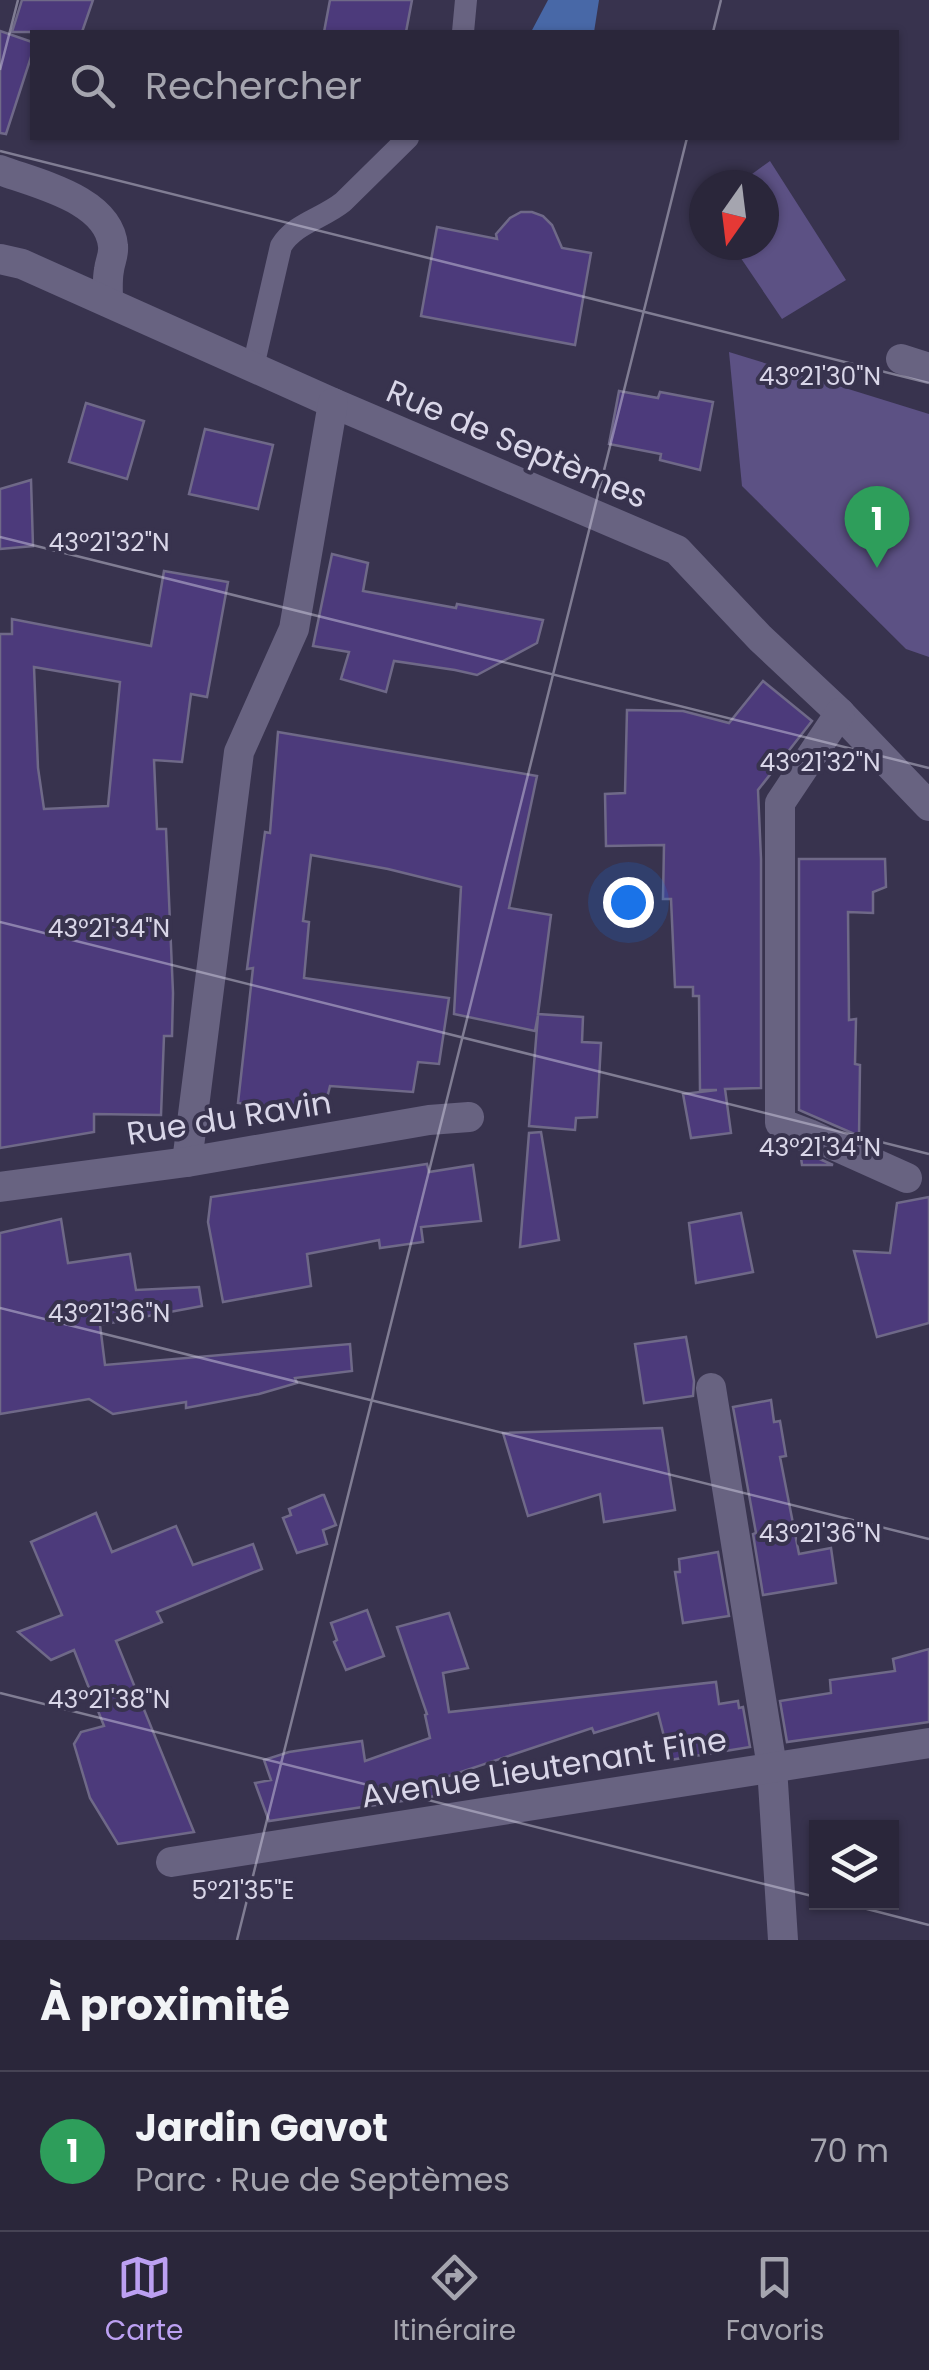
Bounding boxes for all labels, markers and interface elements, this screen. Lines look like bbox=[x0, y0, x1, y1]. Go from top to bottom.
search box bbox=[30, 30, 899, 140]
icon: search bbox=[65, 58, 120, 113]
text: Rechercher bbox=[145, 59, 362, 112]
north arrow bbox=[689, 170, 779, 260]
text: 43°21'30"N bbox=[759, 359, 881, 394]
street label: Rue de Septèmes bbox=[380, 368, 655, 519]
pin: 1 bbox=[844, 486, 910, 568]
text: 43°21'32"N bbox=[48, 525, 170, 560]
text: 43°21'32"N bbox=[759, 745, 881, 780]
your location bbox=[603, 877, 654, 928]
text: 43°21'34"N bbox=[48, 911, 170, 946]
street label: Rue du Ravin bbox=[123, 1079, 334, 1156]
text: 43°21'34"N bbox=[759, 1130, 881, 1165]
text: 43°21'36"N bbox=[48, 1296, 170, 1331]
text: 43°21'36"N bbox=[759, 1516, 881, 1551]
text: 43°21'38"N bbox=[48, 1682, 170, 1717]
street label: Avenue Lieutenant Fine bbox=[358, 1716, 730, 1819]
map controls bbox=[809, 1820, 899, 1910]
button: layers bbox=[809, 1820, 899, 1910]
text: 5°21'35"E bbox=[192, 1873, 294, 1908]
text: À proximité bbox=[40, 1976, 290, 2035]
text: Jardin Gavot bbox=[135, 2101, 388, 2154]
text: 1 bbox=[66, 2128, 79, 2173]
text: 70 m bbox=[810, 2128, 889, 2173]
text: Parc · Rue de Septèmes bbox=[135, 2157, 510, 2202]
tab: Carte bbox=[105, 2250, 183, 2352]
tab: Itinéraire bbox=[393, 2250, 516, 2352]
tab: Favoris bbox=[726, 2250, 824, 2352]

